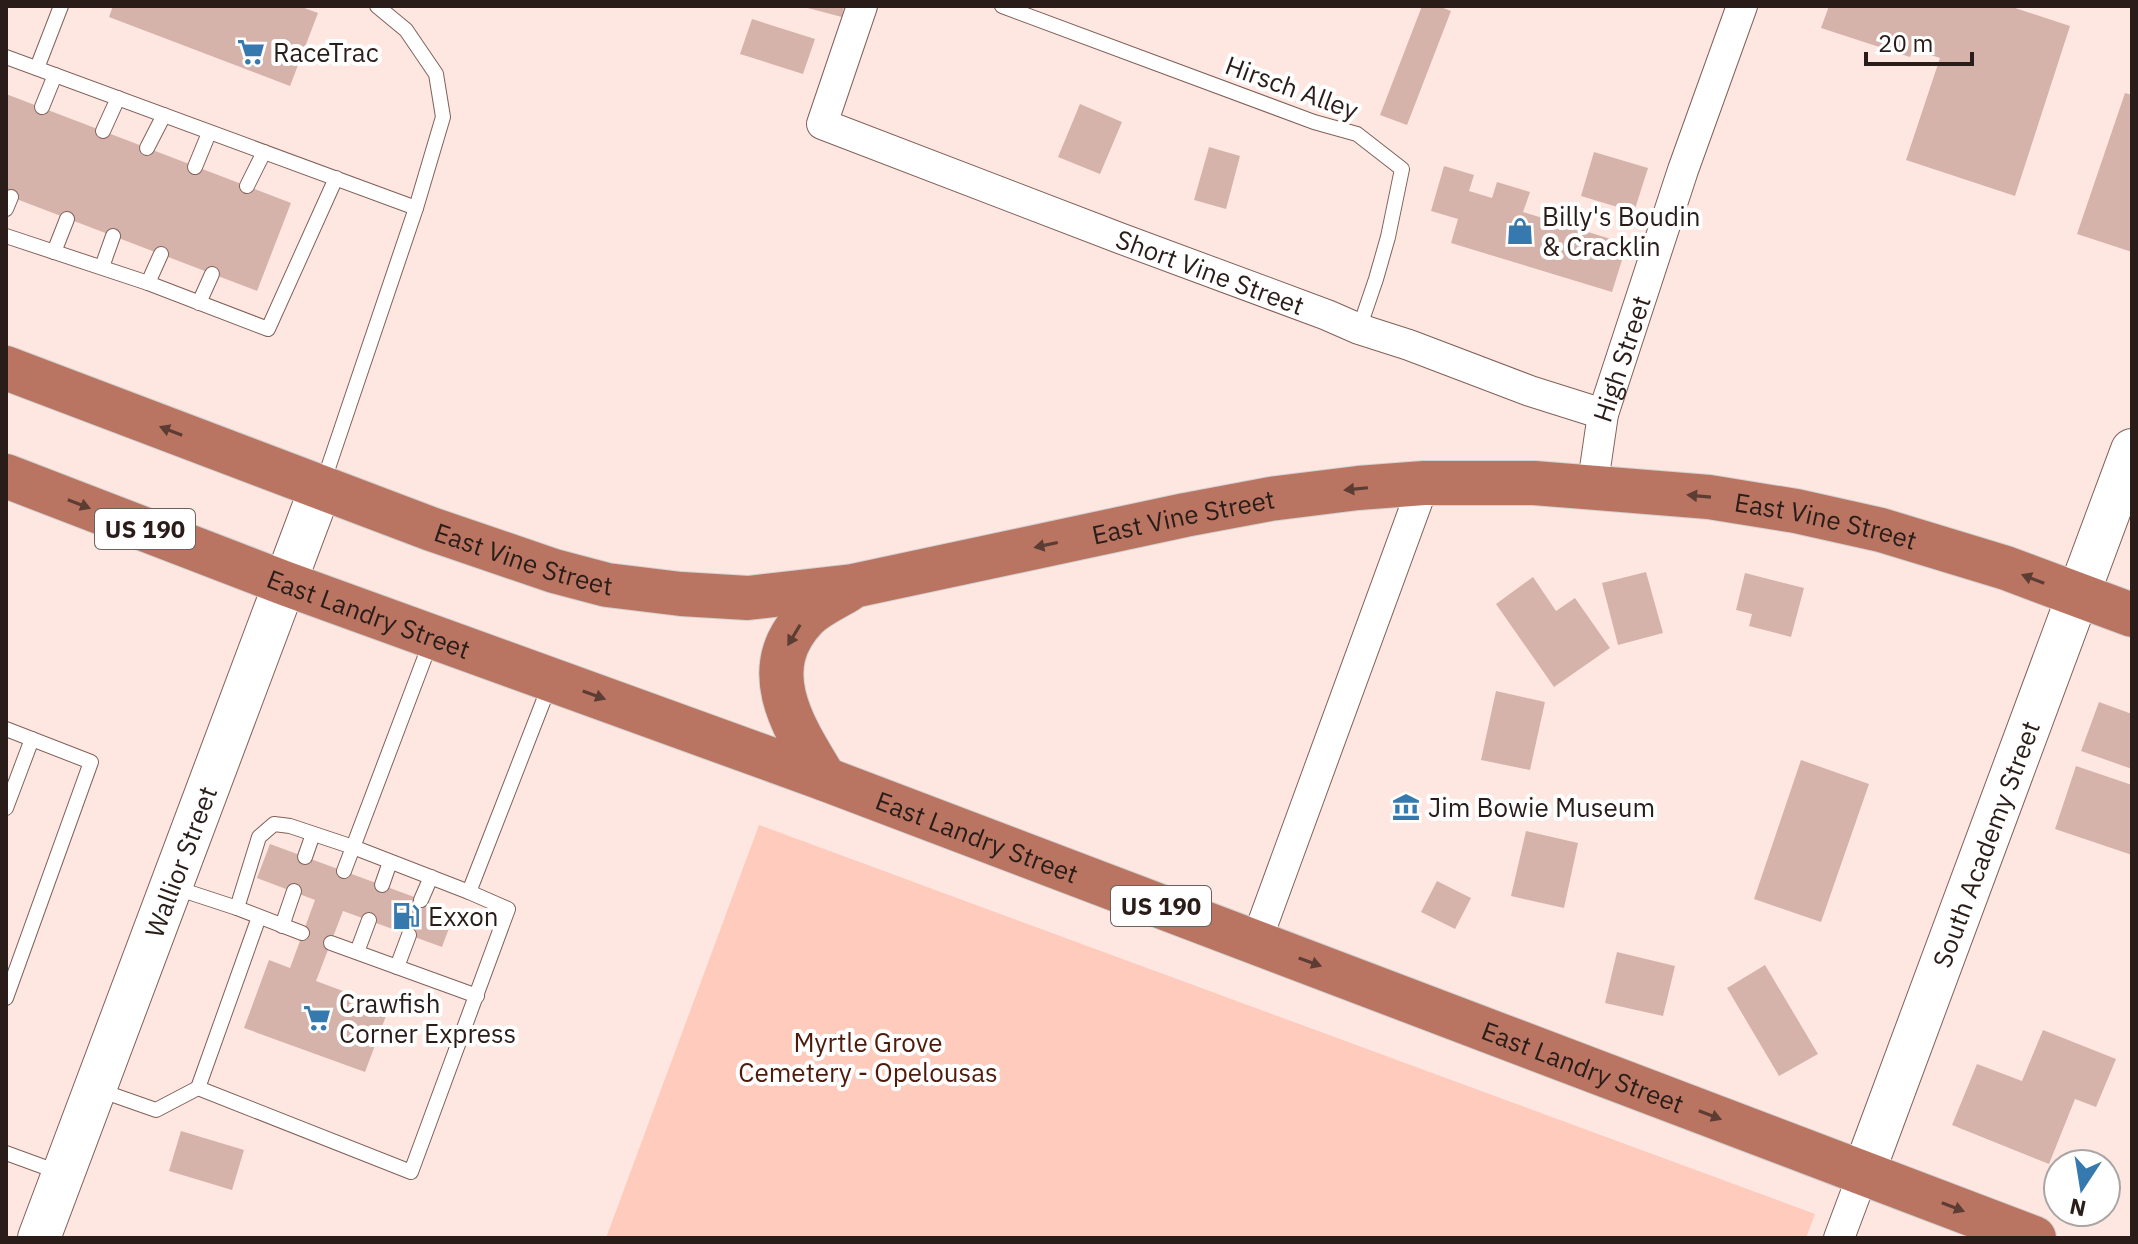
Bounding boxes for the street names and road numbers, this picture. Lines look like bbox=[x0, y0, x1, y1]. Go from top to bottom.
street label: Hirsch Alley bbox=[1221, 47, 1363, 127]
street label: Short Vine Street bbox=[1111, 221, 1309, 322]
street label: High Street bbox=[1585, 291, 1658, 426]
street label: East Vine Street bbox=[1089, 482, 1277, 551]
street label: East Vine Street bbox=[1732, 484, 1921, 557]
road number: US 190 bbox=[95, 509, 195, 549]
street label: East Vine Street bbox=[430, 514, 615, 603]
street label: East Landry Street bbox=[262, 561, 475, 666]
street label: South Academy Street bbox=[1924, 716, 2047, 972]
street label: Wallior Street bbox=[136, 781, 224, 942]
street label: East Landry Street bbox=[871, 783, 1083, 891]
road number: US 190 bbox=[1111, 886, 1211, 926]
street label: East Landry Street bbox=[1477, 1013, 1689, 1121]

